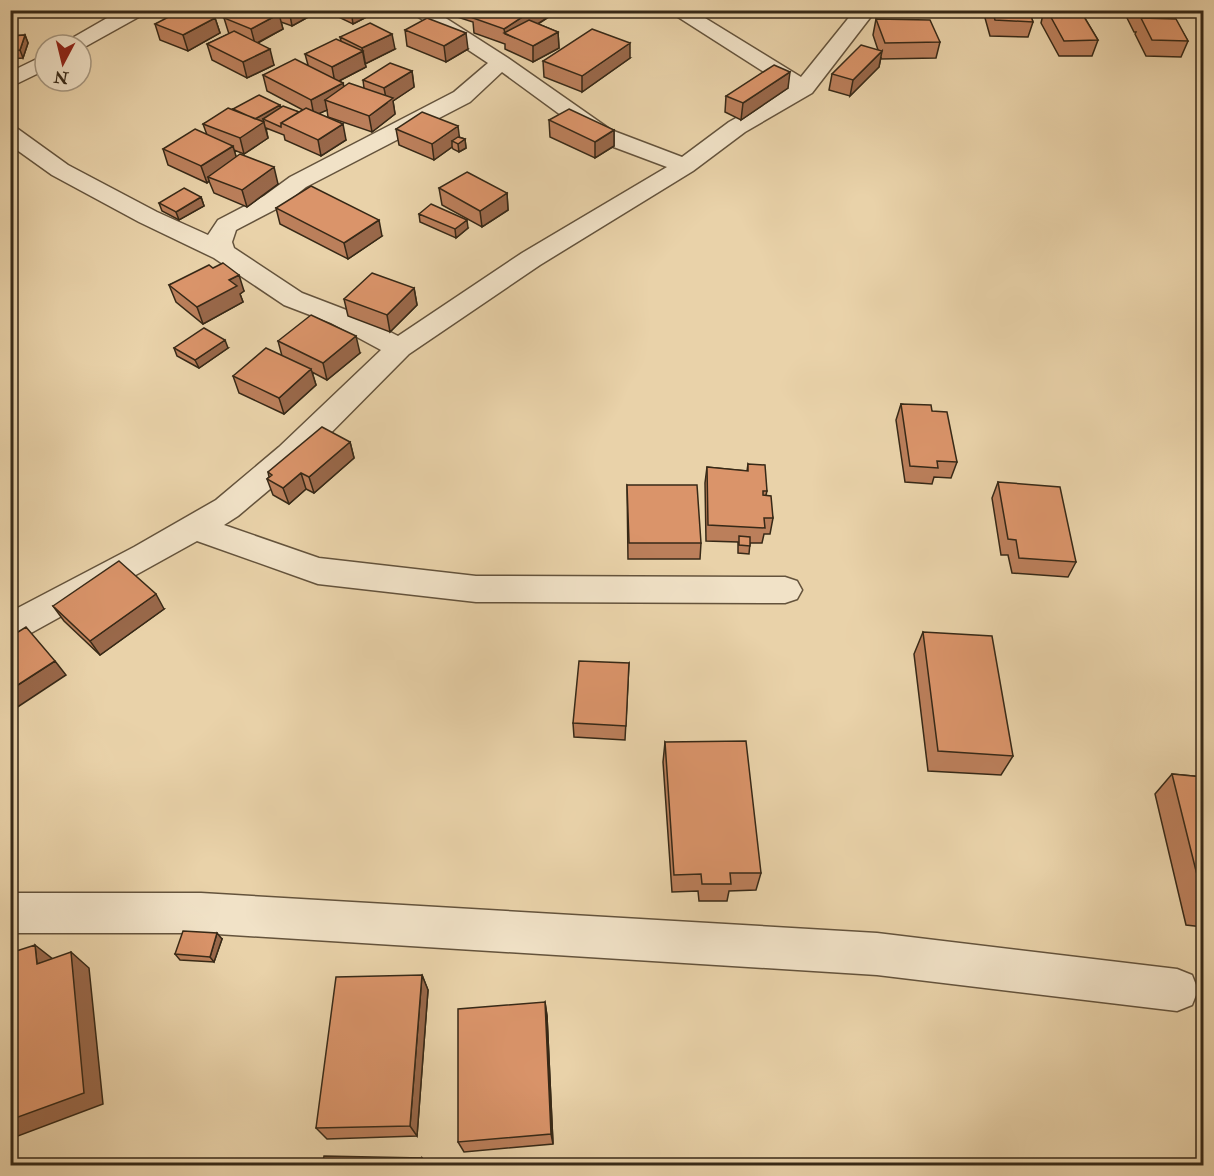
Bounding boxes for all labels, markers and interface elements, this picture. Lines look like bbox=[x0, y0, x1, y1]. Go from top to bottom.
north arrow bbox=[33, 33, 93, 93]
text: N bbox=[52, 66, 71, 88]

